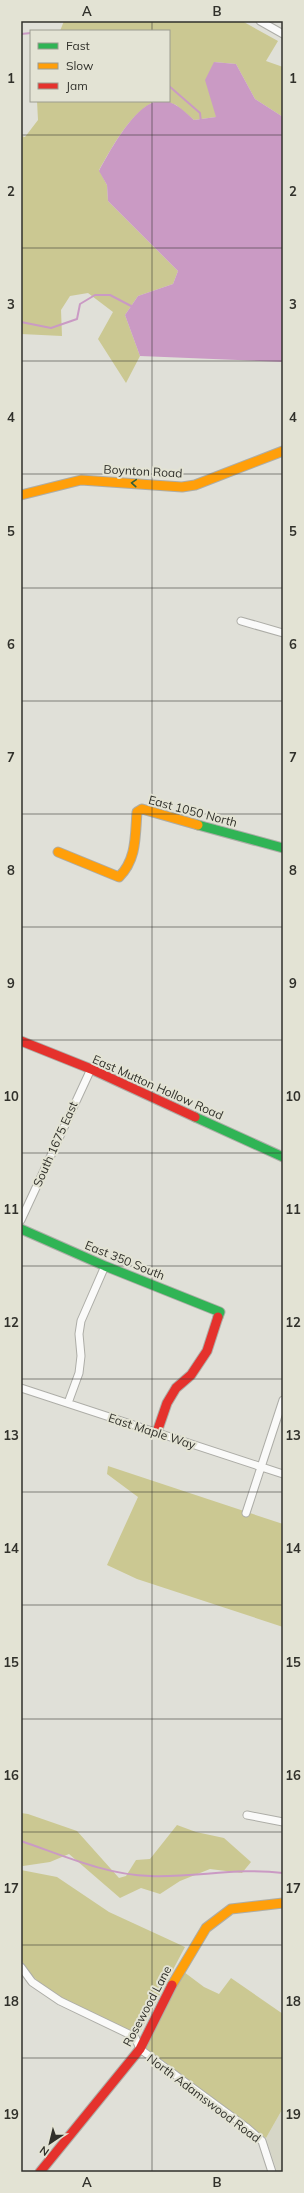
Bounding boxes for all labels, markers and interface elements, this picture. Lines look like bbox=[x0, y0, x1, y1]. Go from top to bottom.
text: A bbox=[82, 3, 92, 19]
text: B bbox=[213, 3, 222, 19]
legend bbox=[30, 30, 170, 102]
text: Fast bbox=[66, 38, 90, 53]
text: Slow bbox=[66, 58, 94, 73]
text: 1 bbox=[7, 70, 15, 86]
text: 1 bbox=[289, 70, 297, 86]
text: Jam bbox=[66, 78, 88, 93]
text: 2 bbox=[7, 183, 15, 199]
text: 2 bbox=[289, 183, 297, 199]
text: 3 bbox=[7, 296, 15, 312]
text: 3 bbox=[289, 296, 297, 312]
text: 4 bbox=[7, 409, 15, 425]
text: 4 bbox=[289, 409, 297, 425]
street label: Boynton Road bbox=[103, 461, 183, 481]
one-way arrow bbox=[131, 479, 137, 487]
text: 5 bbox=[7, 523, 15, 539]
text: 5 bbox=[289, 523, 297, 539]
text: 6 bbox=[7, 636, 15, 652]
text: 6 bbox=[289, 636, 297, 652]
text: 7 bbox=[7, 749, 15, 765]
text: 7 bbox=[289, 749, 297, 765]
street label: East 1050 North bbox=[147, 792, 239, 830]
text: 8 bbox=[7, 862, 15, 878]
text: 8 bbox=[289, 862, 297, 878]
text: 9 bbox=[7, 975, 15, 991]
text: 9 bbox=[289, 975, 297, 991]
street label: East Mutton Hollow Road bbox=[90, 1051, 226, 1123]
text: 10 bbox=[3, 1088, 19, 1104]
text: 10 bbox=[285, 1088, 301, 1104]
street label: South 1675 East bbox=[29, 1099, 81, 1189]
text: 11 bbox=[3, 1201, 19, 1217]
text: 11 bbox=[285, 1201, 301, 1217]
street label: East 350 South bbox=[83, 1237, 167, 1283]
text: 12 bbox=[3, 1314, 19, 1330]
text: 12 bbox=[285, 1314, 301, 1330]
street label: East Maple Way bbox=[107, 1410, 198, 1452]
text: 13 bbox=[3, 1427, 19, 1443]
text: 13 bbox=[285, 1427, 301, 1443]
text: 14 bbox=[3, 1540, 19, 1556]
text: 14 bbox=[285, 1540, 301, 1556]
text: 15 bbox=[3, 1654, 19, 1670]
text: 15 bbox=[285, 1654, 301, 1670]
text: 16 bbox=[3, 1767, 19, 1783]
text: 16 bbox=[285, 1767, 301, 1783]
text: 17 bbox=[3, 1880, 19, 1896]
text: 17 bbox=[285, 1880, 301, 1896]
street label: Rosewood Lane bbox=[119, 1963, 175, 2049]
text: 18 bbox=[3, 1993, 19, 2009]
text: 18 bbox=[285, 1993, 301, 2009]
street label: North Adamswood Road bbox=[144, 2050, 264, 2146]
text: 19 bbox=[3, 2106, 19, 2122]
text: 19 bbox=[285, 2106, 301, 2122]
north arrow bbox=[30, 2123, 70, 2163]
text: N bbox=[37, 2143, 52, 2159]
text: A bbox=[82, 2174, 92, 2190]
text: B bbox=[213, 2174, 222, 2190]

